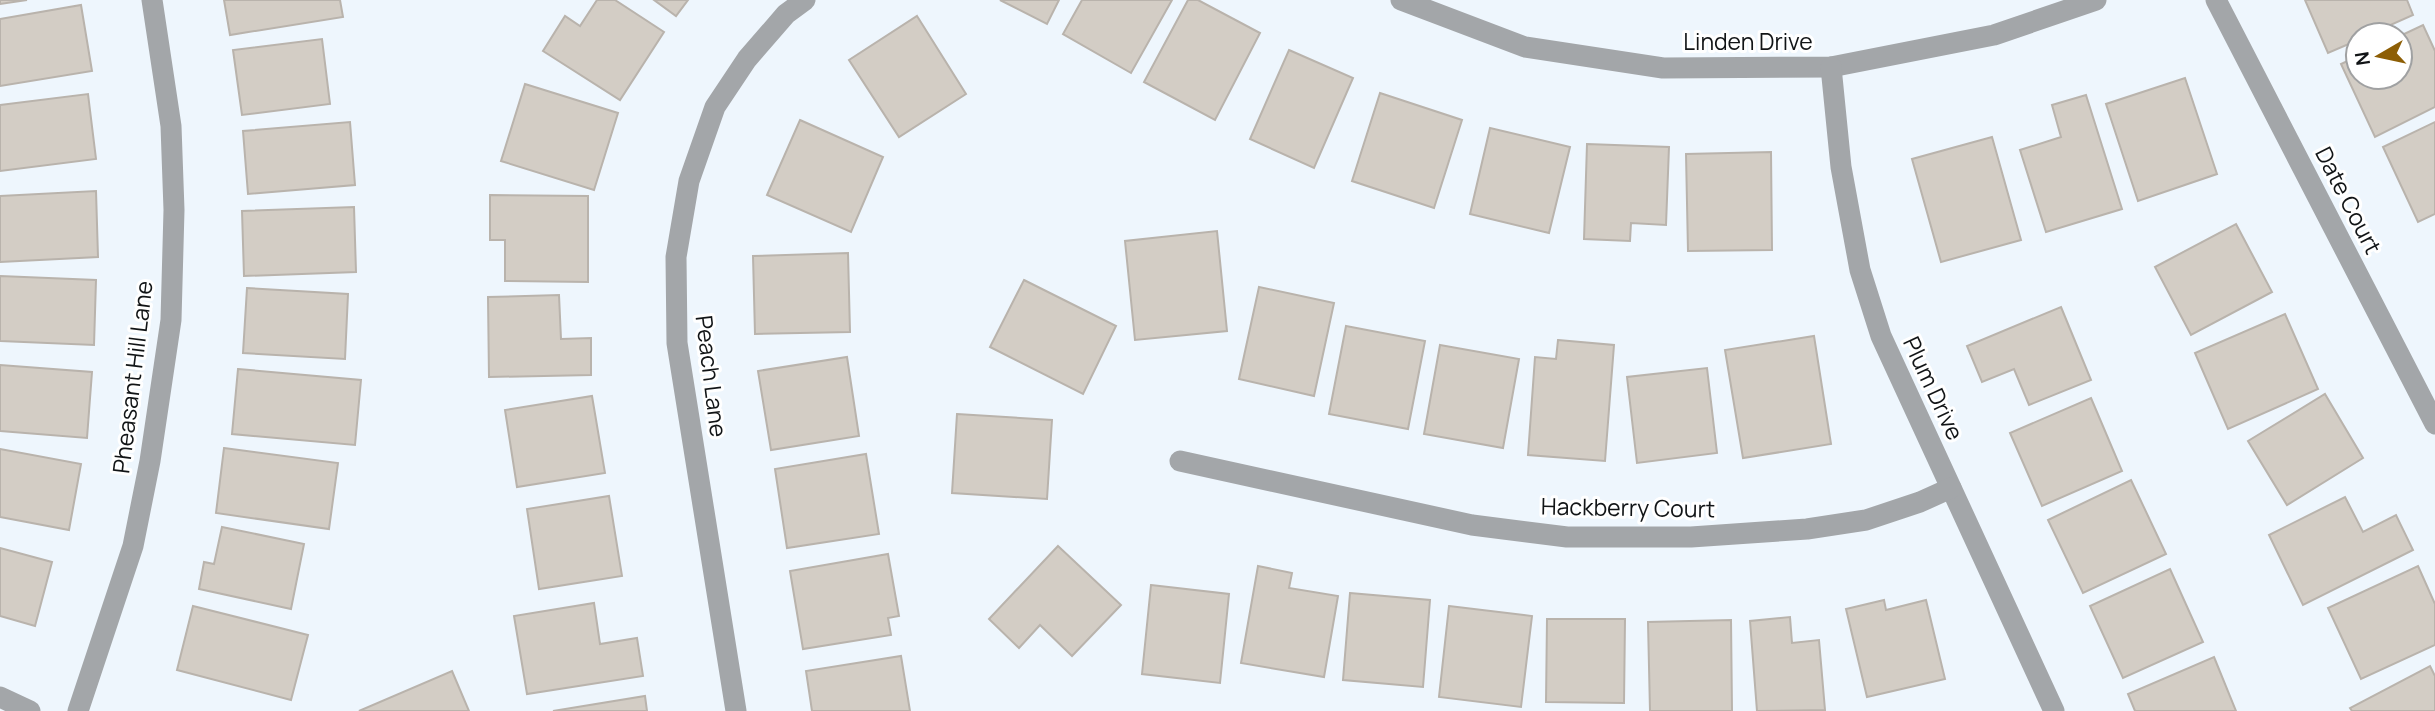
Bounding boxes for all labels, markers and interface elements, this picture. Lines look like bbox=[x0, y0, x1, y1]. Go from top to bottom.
north arrow bbox=[2344, 21, 2414, 91]
street label: Linden Drive bbox=[1683, 25, 1813, 57]
text: N bbox=[2348, 50, 2376, 67]
street label: Date Court bbox=[2308, 141, 2390, 259]
street label: Pheasant Hill Lane bbox=[104, 279, 160, 475]
street label: Peach Lane bbox=[689, 313, 735, 439]
street label: Plum Drive bbox=[1896, 331, 1972, 445]
street label: Hackberry Court bbox=[1541, 489, 1715, 525]

